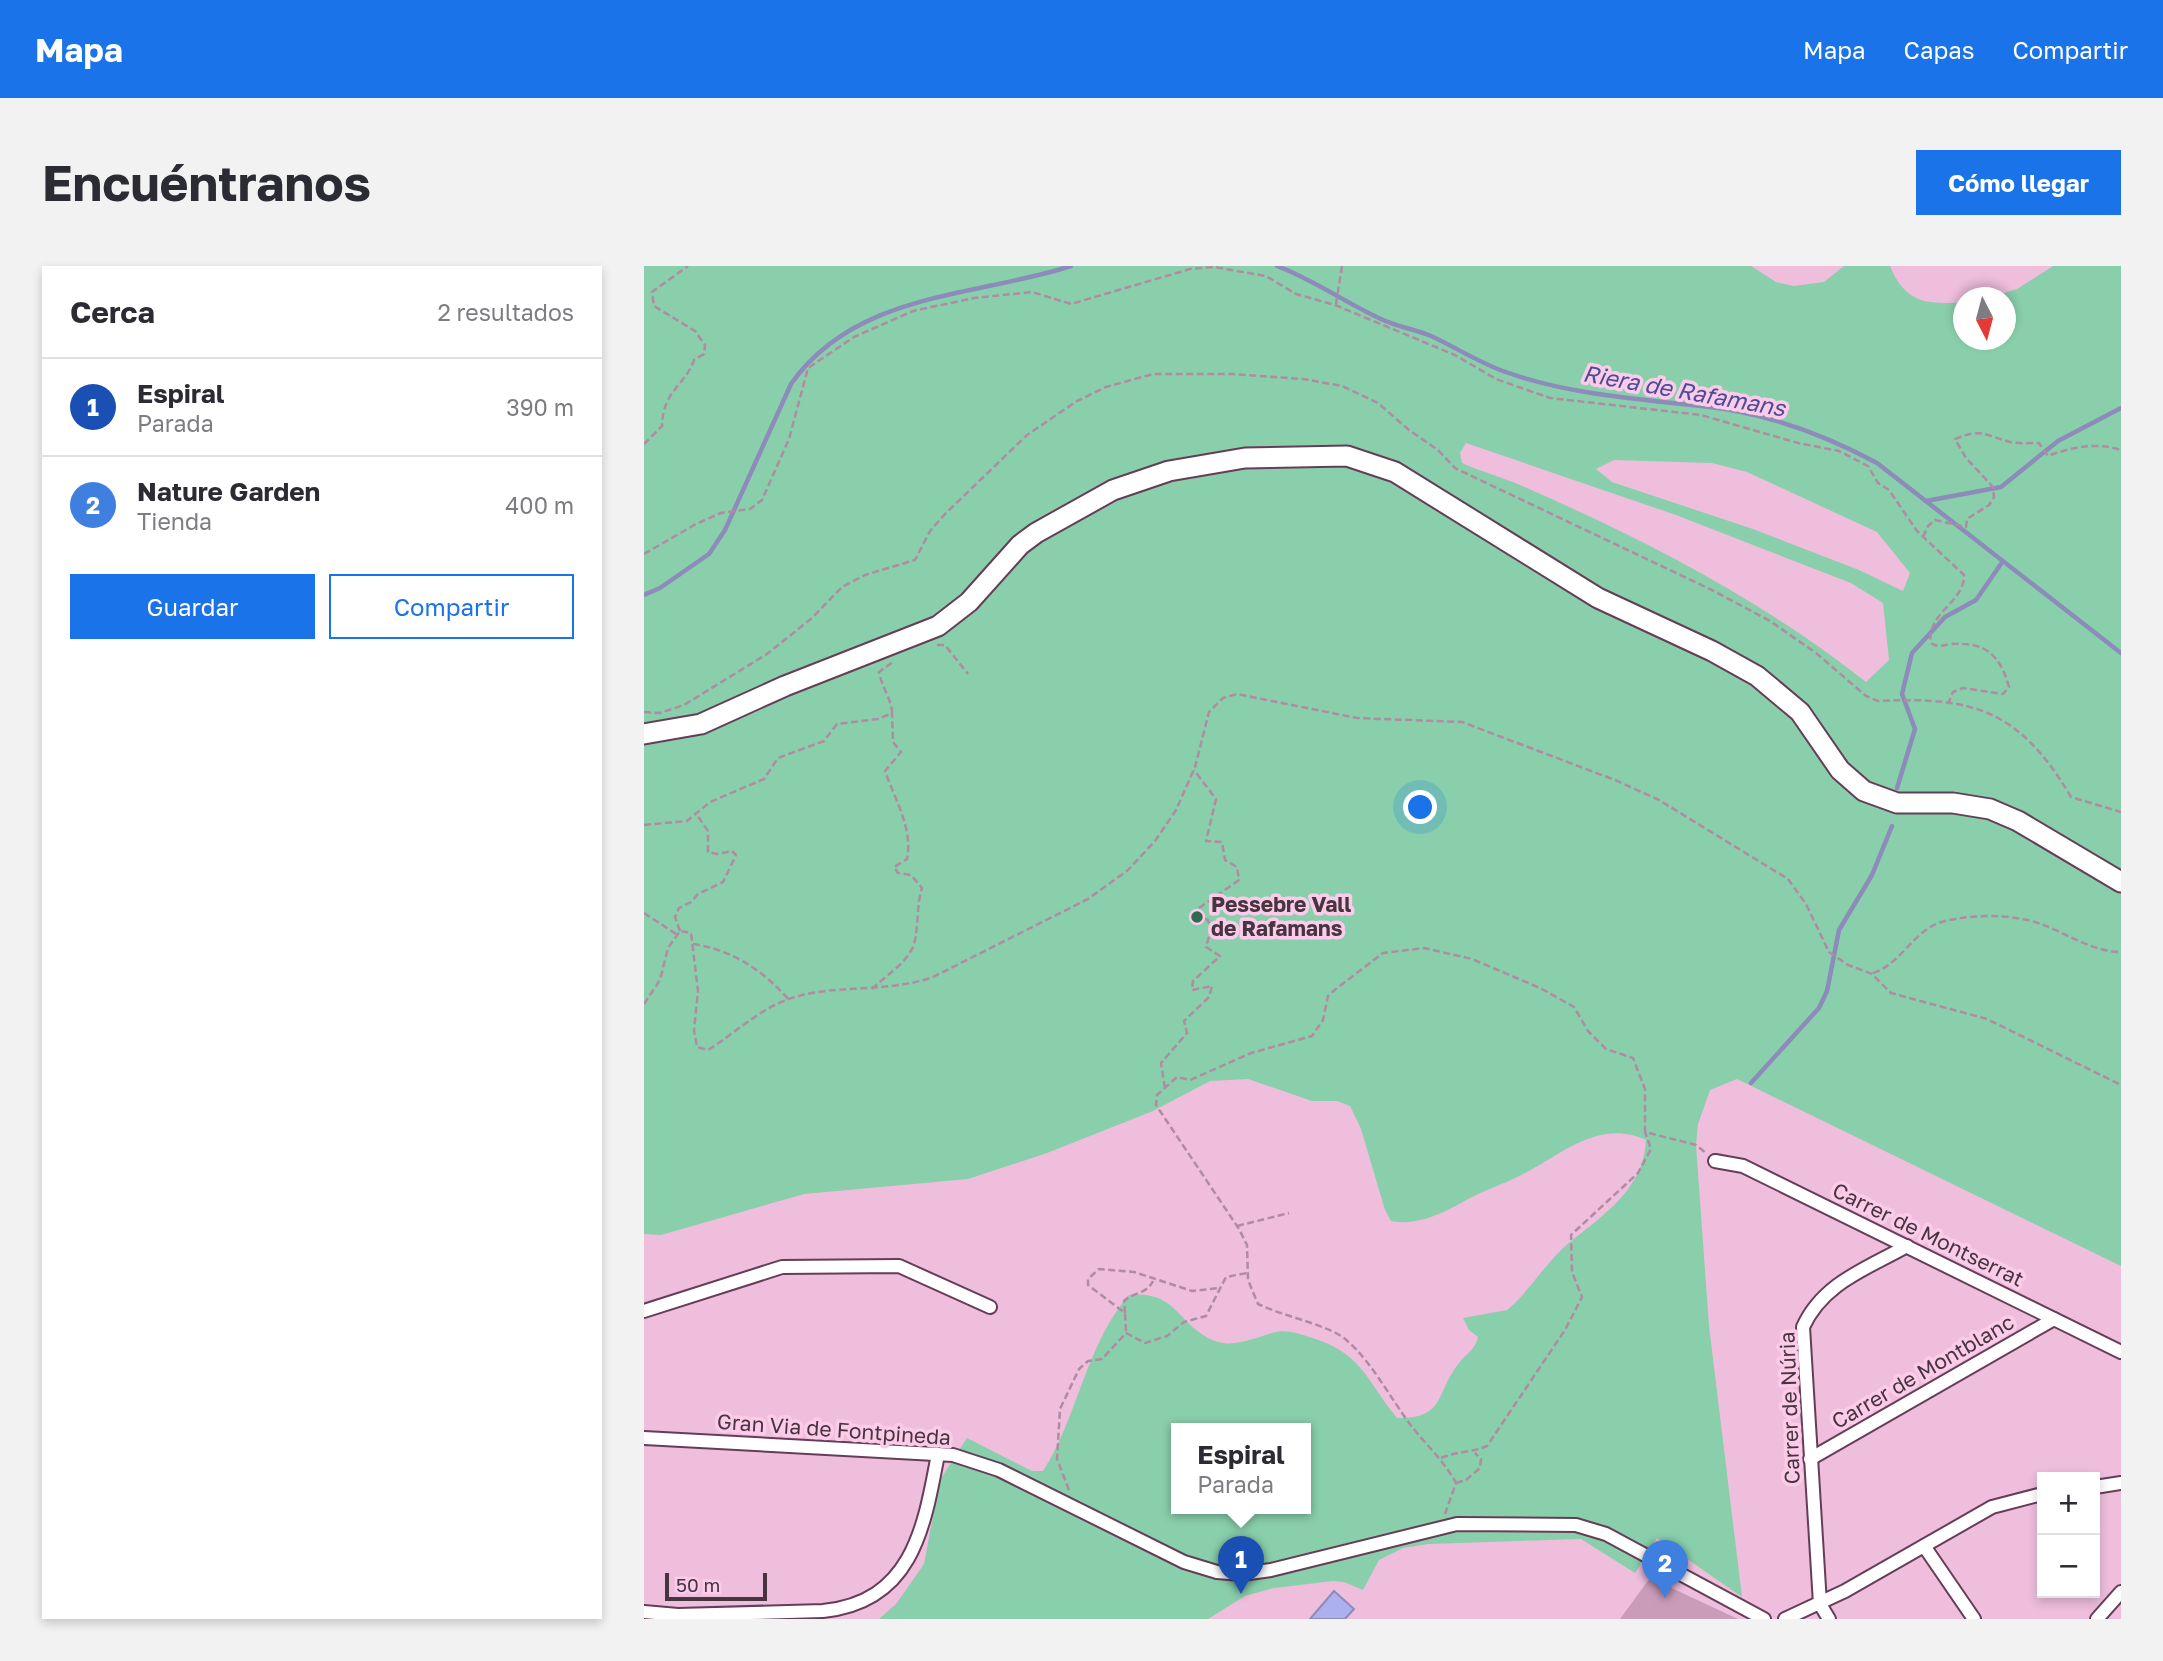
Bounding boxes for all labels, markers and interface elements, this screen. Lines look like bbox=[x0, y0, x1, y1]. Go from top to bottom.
text: Mapa bbox=[35, 30, 123, 69]
text: Mapa bbox=[1803, 35, 1866, 64]
text: Capas bbox=[1904, 35, 1974, 64]
text: Compartir bbox=[2012, 35, 2128, 64]
button: Cómo llegar bbox=[1916, 150, 2121, 215]
text: Encuéntranos bbox=[42, 153, 371, 212]
north arrow bbox=[1953, 287, 2016, 350]
text: Cerca bbox=[70, 294, 155, 330]
text: 2 resultados bbox=[437, 298, 574, 326]
water label: Riera de Rafamans bbox=[1581, 358, 1788, 422]
text: Espiral bbox=[137, 378, 224, 409]
text: 1 bbox=[87, 393, 99, 421]
text: 390 m bbox=[506, 393, 574, 421]
text: Parada bbox=[137, 409, 214, 437]
text: Nature Garden bbox=[137, 476, 320, 507]
text: 2 bbox=[86, 491, 100, 519]
text: 400 m bbox=[505, 491, 574, 519]
text: Tienda bbox=[137, 507, 212, 535]
button: Guardar bbox=[70, 574, 315, 639]
button: Compartir bbox=[329, 574, 574, 639]
your location bbox=[1403, 790, 1437, 824]
place label: Pessebre Vall de Rafamans bbox=[1211, 891, 1351, 941]
marker: Pessebre Vall de Rafamans bbox=[1189, 909, 1205, 925]
street label: Carrer de Montserrat bbox=[1829, 1176, 2028, 1292]
street label: Carrer de Montblanc bbox=[1827, 1308, 2018, 1434]
street label: Carrer de Núria bbox=[1773, 1331, 1805, 1485]
street label: Gran Via de Fontpineda bbox=[716, 1408, 952, 1450]
popup bbox=[1171, 1423, 1311, 1514]
text: Espiral bbox=[1197, 1439, 1285, 1470]
text: Parada bbox=[1197, 1470, 1274, 1498]
map controls bbox=[2037, 1472, 2100, 1598]
button: + bbox=[2037, 1472, 2100, 1535]
button: − bbox=[2037, 1535, 2100, 1598]
pin: 1 bbox=[1218, 1536, 1264, 1594]
pin: 2 bbox=[1642, 1540, 1688, 1598]
scale bar bbox=[665, 1570, 766, 1602]
text: 50 m bbox=[676, 1573, 720, 1596]

